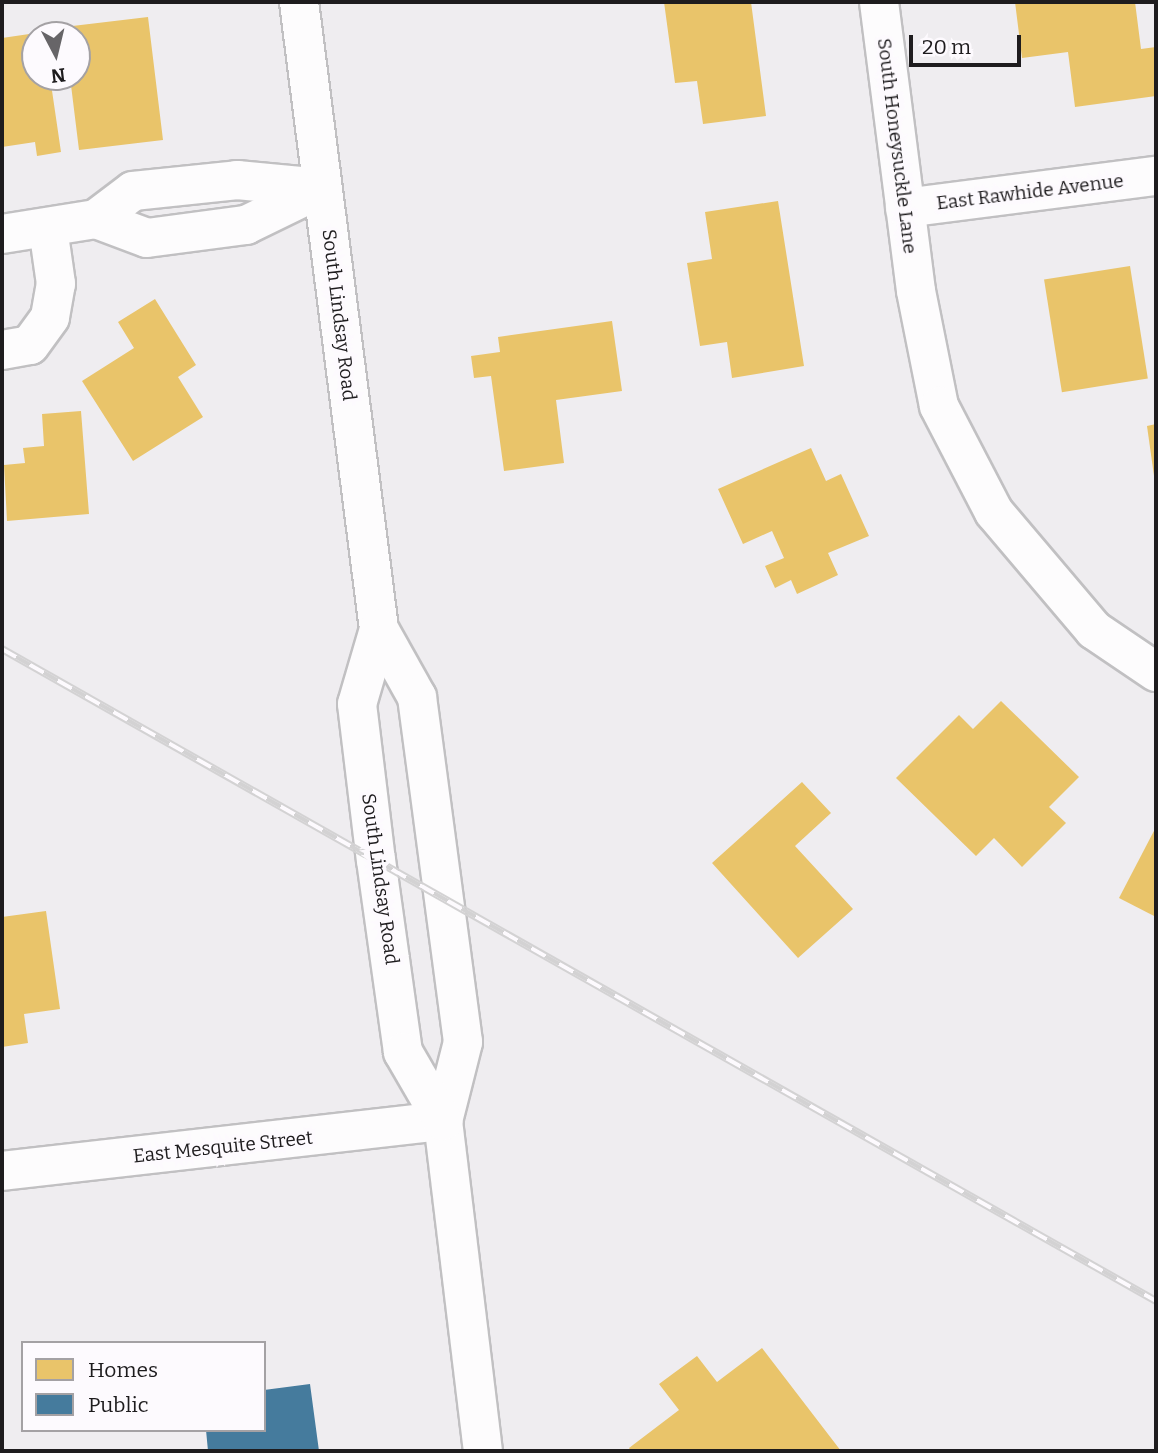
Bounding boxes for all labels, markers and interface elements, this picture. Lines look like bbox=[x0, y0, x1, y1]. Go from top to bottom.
north arrow bbox=[21, 21, 91, 91]
scale bar bbox=[913, 21, 1025, 65]
text: 20 m bbox=[922, 34, 971, 60]
street label: South Honeysuckle Lane bbox=[872, 37, 922, 255]
text: N bbox=[50, 63, 67, 88]
street label: East Rawhide Avenue bbox=[935, 169, 1125, 215]
street label: South Lindsay Road bbox=[317, 228, 361, 402]
street label: South Lindsay Road bbox=[357, 792, 403, 966]
street label: East Mesquite Street bbox=[132, 1126, 314, 1168]
legend bbox=[21, 1341, 266, 1432]
text: Homes bbox=[88, 1357, 158, 1383]
text: Public bbox=[88, 1392, 149, 1418]

